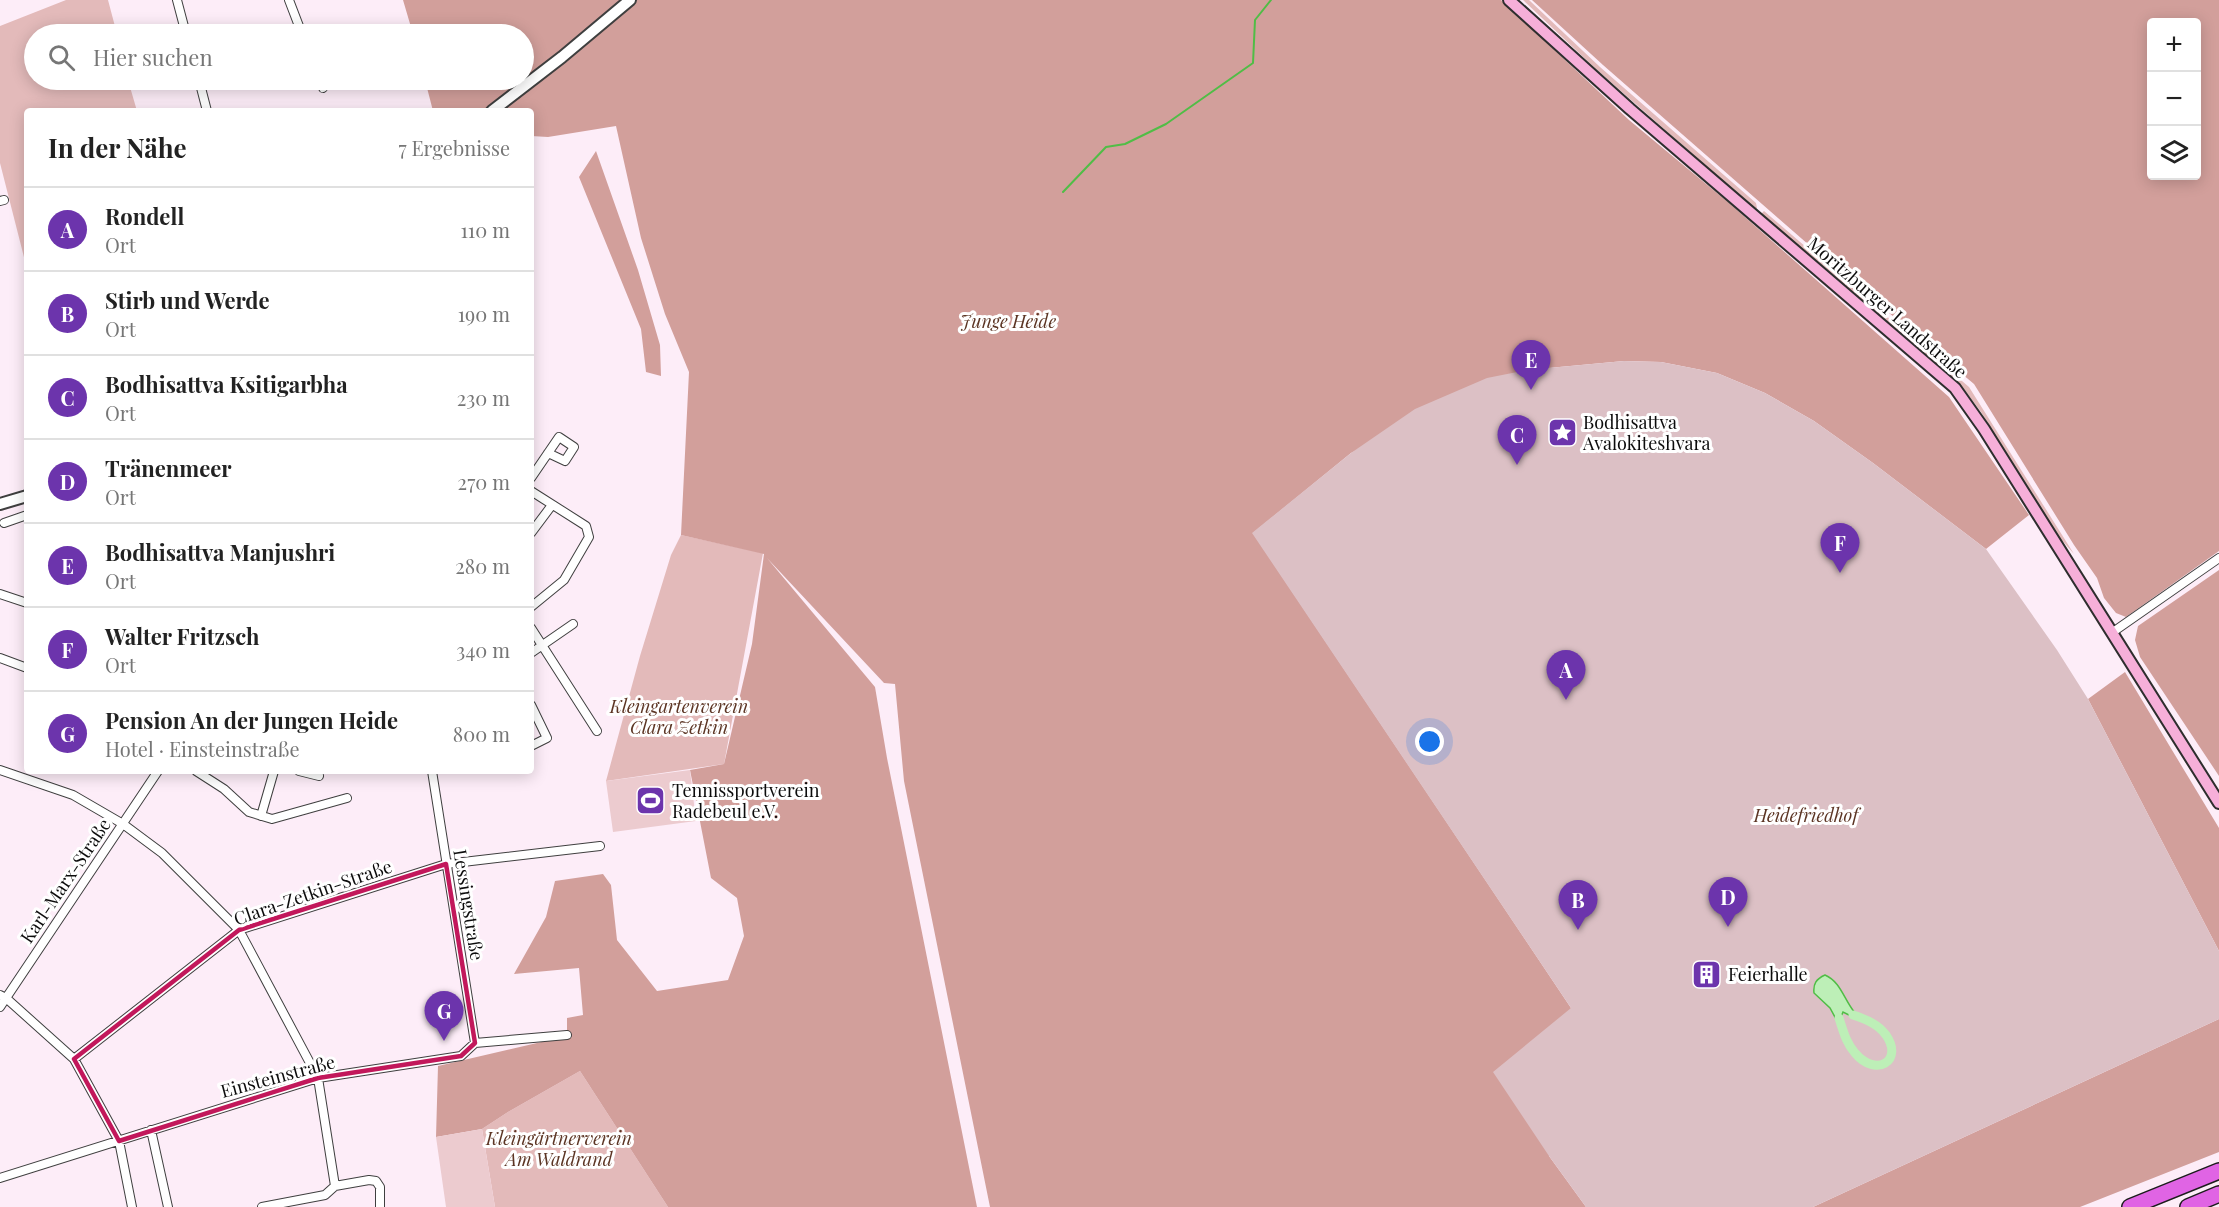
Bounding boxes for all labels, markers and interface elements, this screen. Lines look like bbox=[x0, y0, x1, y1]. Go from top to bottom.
map controls bbox=[2147, 18, 2201, 180]
button: + bbox=[2147, 18, 2201, 72]
search box bbox=[24, 24, 534, 90]
icon: search bbox=[45, 41, 78, 74]
text: Hier suchen bbox=[93, 42, 213, 72]
button: − bbox=[2147, 72, 2201, 126]
button: layers bbox=[2147, 126, 2201, 180]
text: In der Nähe bbox=[48, 130, 187, 165]
text: 7 Ergebnisse bbox=[399, 134, 510, 161]
text: Rondell bbox=[105, 201, 184, 231]
text: A bbox=[61, 216, 74, 243]
text: 110 m bbox=[460, 216, 510, 243]
text: Ort bbox=[105, 231, 136, 258]
street label: Moritzburger Landstraße bbox=[1803, 231, 1973, 383]
text: Stirb und Werde bbox=[105, 285, 270, 315]
text: B bbox=[61, 300, 74, 327]
text: 190 m bbox=[458, 300, 510, 327]
park label: Junge Heide bbox=[960, 309, 1056, 333]
text: Ort bbox=[105, 315, 136, 342]
pin: E bbox=[1512, 340, 1550, 390]
text: Bodhisattva Ksitigarbha bbox=[105, 369, 348, 399]
text: C bbox=[60, 384, 75, 411]
text: 230 m bbox=[457, 384, 510, 411]
text: Ort bbox=[105, 399, 136, 426]
place label: Bodhisattva Avalokiteshvara bbox=[1582, 410, 1710, 455]
pin: C bbox=[1498, 416, 1537, 465]
place icon: Bodhisattva Avalokiteshvara bbox=[1546, 417, 1578, 449]
text: Tränenmeer bbox=[105, 453, 232, 483]
text: D bbox=[60, 468, 75, 495]
text: 270 m bbox=[458, 468, 510, 495]
text: Ort bbox=[105, 483, 136, 510]
pin: F bbox=[1820, 524, 1860, 573]
text: Bodhisattva Manjushri bbox=[105, 537, 335, 567]
text: E bbox=[61, 552, 74, 579]
text: 280 m bbox=[455, 552, 510, 579]
text: Ort bbox=[105, 567, 136, 594]
text: Walter Fritzsch bbox=[105, 621, 259, 651]
text: F bbox=[62, 636, 73, 663]
text: 340 m bbox=[456, 636, 510, 663]
pin: A bbox=[1546, 650, 1586, 700]
text: Ort bbox=[105, 651, 136, 678]
park label: Kleingartenverein Clara Zetkin bbox=[609, 694, 748, 739]
text: Pension An der Jungen Heide bbox=[105, 705, 398, 735]
text: G bbox=[60, 720, 75, 747]
text: 800 m bbox=[453, 720, 510, 747]
your location bbox=[1415, 727, 1444, 756]
text: Hotel · Einsteinstraße bbox=[105, 735, 300, 762]
place label: Tennissportverein Radebeul e.V. bbox=[672, 778, 820, 823]
sports icon: Tennissportverein Radebeul e.V. bbox=[635, 785, 667, 817]
park label: Heidefriedhof bbox=[1753, 803, 1861, 827]
street label: Karl-Marx-Straße bbox=[15, 813, 116, 947]
street label: Lessingstraße bbox=[448, 848, 490, 962]
street label: Clara-Zetkin-Straße bbox=[230, 854, 395, 930]
pin: D bbox=[1708, 878, 1748, 927]
pin: B bbox=[1558, 880, 1598, 930]
building icon: Feierhalle bbox=[1691, 959, 1723, 991]
place label: Feierhalle bbox=[1728, 962, 1808, 986]
pin: G bbox=[424, 992, 464, 1041]
street label: Einsteinstraße bbox=[218, 1049, 338, 1103]
park label: Kleingärtnerverein Am Waldrand bbox=[485, 1126, 632, 1171]

